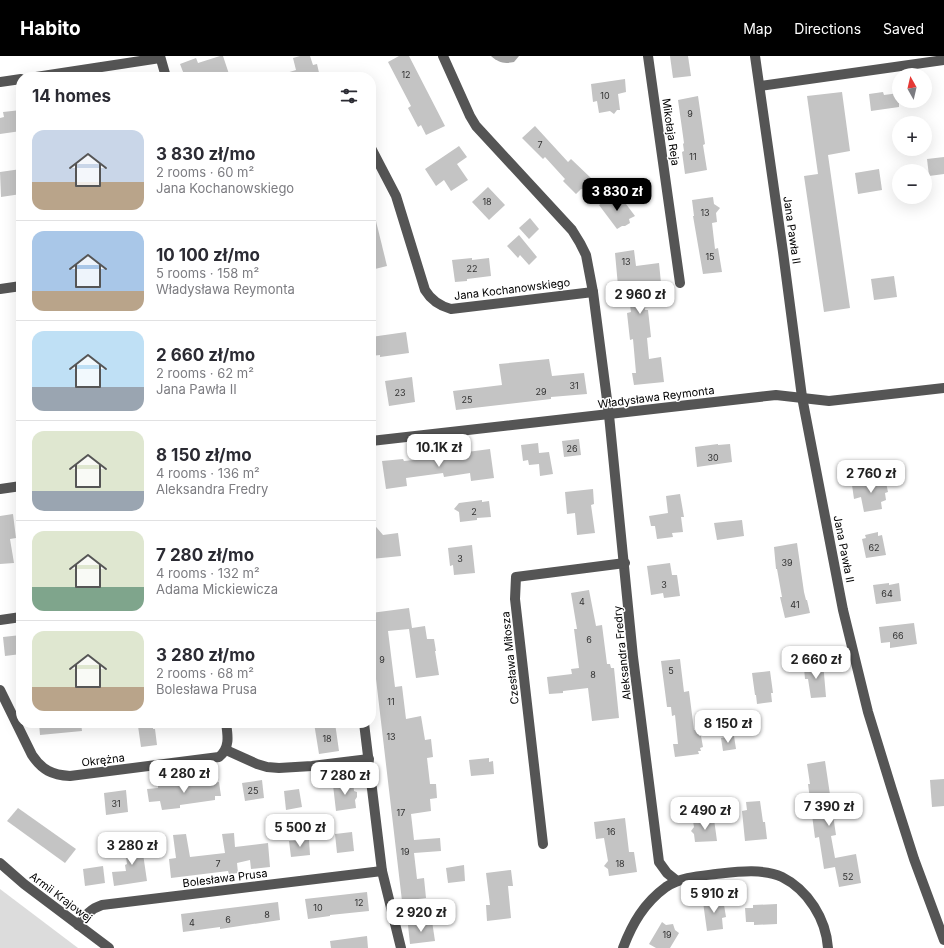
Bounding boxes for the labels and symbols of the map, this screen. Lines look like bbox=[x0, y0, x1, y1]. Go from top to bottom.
north arrow bbox=[892, 68, 932, 108]
house number: 12 bbox=[401, 69, 411, 80]
house number: 10 bbox=[600, 90, 610, 101]
street label: Mikołaja Reja bbox=[659, 97, 683, 167]
house number: 9 bbox=[687, 108, 693, 119]
house number: 7 bbox=[537, 139, 543, 150]
house number: 11 bbox=[689, 151, 697, 162]
pin: 3 830 zł bbox=[576, 178, 658, 212]
street label: Jana Pawła II bbox=[780, 195, 804, 265]
house number: 18 bbox=[482, 196, 492, 207]
house number: 13 bbox=[700, 207, 710, 218]
house number: 15 bbox=[705, 251, 715, 262]
house number: 13 bbox=[621, 256, 631, 267]
house number: 22 bbox=[467, 263, 477, 274]
street label: Jana Kochanowskiego bbox=[453, 275, 571, 303]
pin: 2 960 zł bbox=[599, 281, 681, 315]
house number: 31 bbox=[569, 380, 579, 391]
street label: Władysława Reymonta bbox=[597, 383, 715, 411]
house number: 29 bbox=[535, 386, 547, 397]
house number: 23 bbox=[394, 387, 406, 398]
house number: 25 bbox=[462, 394, 472, 405]
pin: 10.1K zł bbox=[398, 434, 480, 468]
house number: 26 bbox=[566, 443, 578, 454]
house number: 30 bbox=[707, 452, 719, 463]
pin: 2 760 zł bbox=[830, 460, 912, 494]
house number: 2 bbox=[471, 506, 477, 517]
street label: Jana Pawła II bbox=[831, 514, 857, 584]
house number: 62 bbox=[868, 542, 880, 553]
house number: 3 bbox=[457, 553, 463, 564]
house number: 39 bbox=[781, 557, 793, 568]
house number: 3 bbox=[661, 579, 667, 590]
house number: 64 bbox=[881, 588, 893, 599]
house number: 4 bbox=[579, 596, 585, 607]
house number: 41 bbox=[790, 599, 800, 610]
street label: Aleksandra Fredry bbox=[610, 605, 634, 701]
street label: Czesława Miłosza bbox=[498, 611, 522, 705]
house number: 66 bbox=[892, 630, 904, 641]
house number: 6 bbox=[586, 634, 592, 645]
pin: 2 660 zł bbox=[775, 646, 857, 680]
house number: 9 bbox=[379, 654, 385, 665]
house number: 5 bbox=[668, 665, 674, 676]
house number: 8 bbox=[590, 669, 596, 680]
house number: 11 bbox=[387, 696, 395, 707]
pin: 8 150 zł bbox=[687, 710, 769, 744]
house number: 13 bbox=[386, 731, 396, 742]
house number: 18 bbox=[322, 733, 332, 744]
street label: Okrężna bbox=[81, 750, 125, 770]
pin: 4 280 zł bbox=[143, 760, 225, 794]
pin: 7 280 zł bbox=[304, 762, 386, 796]
house number: 25 bbox=[248, 785, 258, 796]
pin: 7 390 zł bbox=[788, 793, 870, 827]
pin: 2 490 zł bbox=[664, 797, 746, 831]
house number: 31 bbox=[111, 798, 121, 809]
house number: 17 bbox=[397, 807, 405, 818]
pin: 5 500 zł bbox=[259, 814, 341, 848]
house number: 16 bbox=[606, 826, 616, 837]
pin: 3 280 zł bbox=[91, 832, 173, 866]
house number: 19 bbox=[400, 846, 410, 857]
house number: 7 bbox=[215, 858, 221, 869]
house number: 18 bbox=[615, 858, 625, 869]
street label: Bolesława Prusa bbox=[182, 866, 268, 890]
street label: Armii Krajowej bbox=[27, 869, 95, 925]
house number: 52 bbox=[843, 871, 853, 882]
pin: 5 910 zł bbox=[673, 880, 755, 914]
house number: 12 bbox=[354, 897, 364, 908]
pin: 2 920 zł bbox=[380, 899, 462, 933]
house number: 10 bbox=[313, 902, 323, 913]
house number: 8 bbox=[264, 909, 270, 920]
house number: 6 bbox=[225, 914, 231, 925]
house number: 4 bbox=[189, 917, 195, 928]
house number: 19 bbox=[662, 929, 672, 940]

